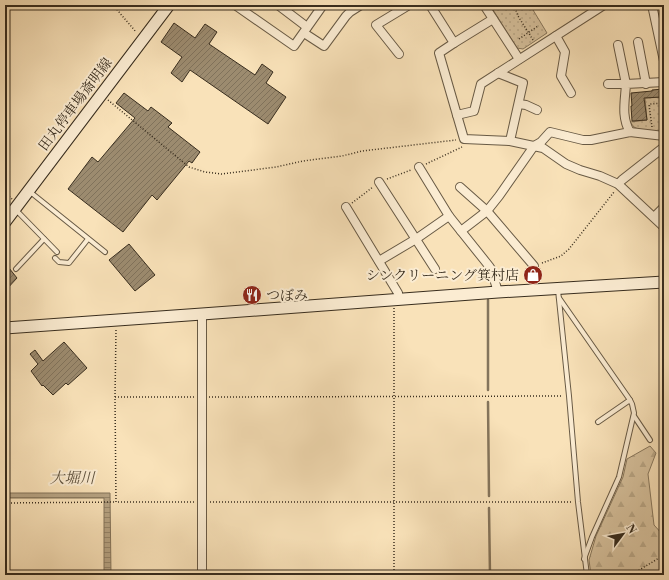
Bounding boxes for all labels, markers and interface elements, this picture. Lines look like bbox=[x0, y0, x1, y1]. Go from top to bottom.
street label: 田丸停車場斎明線 bbox=[35, 54, 117, 155]
shop icon: シンクリーニング箕村店 bbox=[522, 264, 544, 286]
place label: シンクリーニング箕村店 bbox=[366, 267, 519, 285]
restaurant icon: つぼみ bbox=[241, 284, 263, 306]
place label: つぼみ bbox=[266, 287, 308, 305]
water label: 大堀川 bbox=[49, 469, 96, 488]
north arrow bbox=[603, 514, 643, 554]
text: N bbox=[622, 522, 639, 537]

